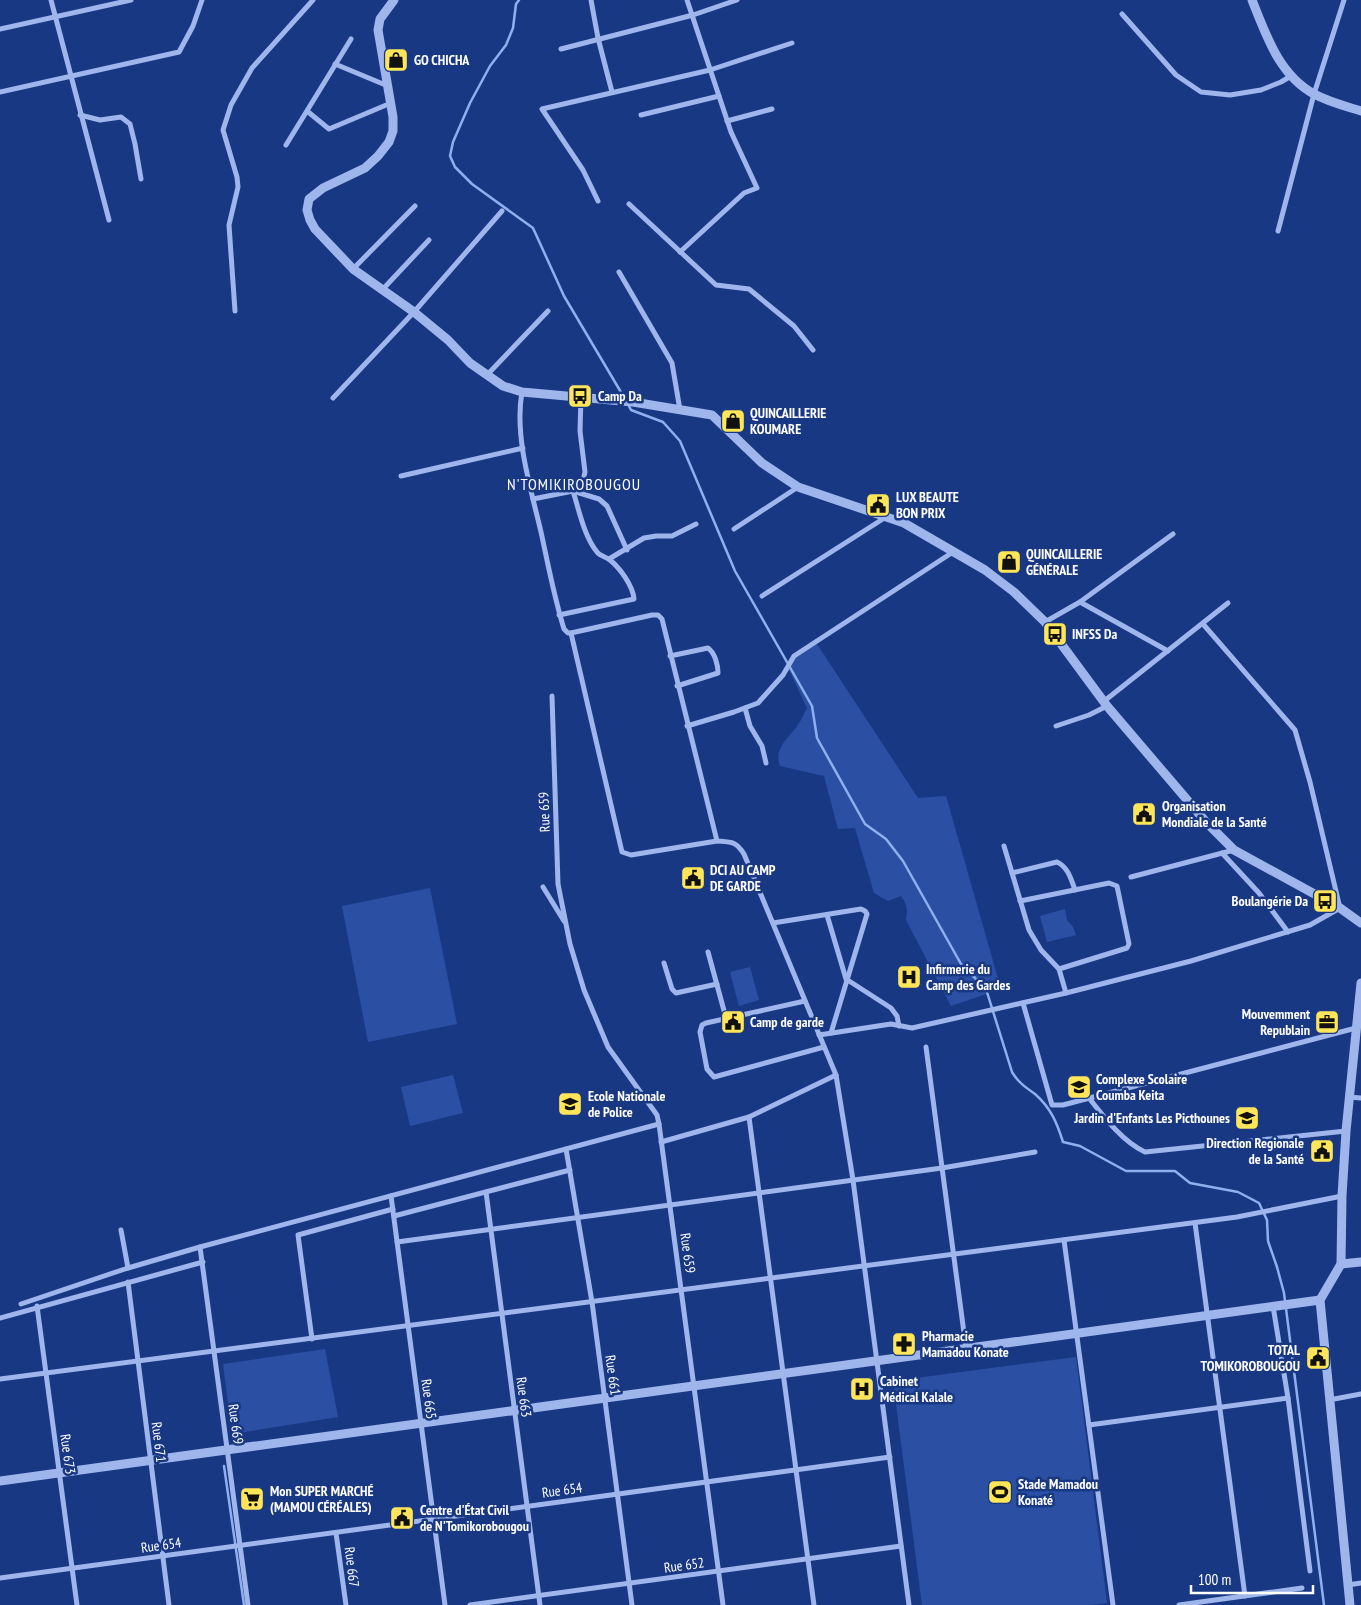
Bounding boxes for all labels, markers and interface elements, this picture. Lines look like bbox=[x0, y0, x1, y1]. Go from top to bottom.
shop icon: GO CHICHA bbox=[383, 47, 409, 73]
place label: GO CHICHA bbox=[414, 51, 470, 69]
bus stop icon: Camp Da bbox=[567, 383, 593, 409]
place label: Camp Da bbox=[598, 387, 642, 405]
place label: QUINCAILLERIE KOUMARE bbox=[750, 404, 826, 438]
shop icon: QUINCAILLERIE KOUMARE bbox=[720, 408, 746, 434]
district label: N'TOMIKIROBOUGOU bbox=[507, 474, 641, 494]
place label: LUX BEAUTE BON PRIX bbox=[896, 488, 959, 522]
public building icon: LUX BEAUTE BON PRIX bbox=[865, 492, 891, 518]
place label: QUINCAILLERIE GÉNÉRALE bbox=[1026, 545, 1102, 579]
shop icon: QUINCAILLERIE GÉNÉRALE bbox=[996, 549, 1022, 575]
bus stop icon: INFSS Da bbox=[1042, 621, 1068, 647]
place label: INFSS Da bbox=[1072, 625, 1117, 643]
street label: Rue 659 bbox=[534, 791, 554, 833]
place label: Organisation Mondiale de la Santé bbox=[1162, 797, 1267, 831]
public building icon: Organisation Mondiale de la Santé bbox=[1131, 801, 1157, 827]
place label: DCI AU CAMP DE GARDE bbox=[710, 861, 776, 895]
public building icon: DCI AU CAMP DE GARDE bbox=[680, 865, 706, 891]
bus stop icon: Boulangérie Da bbox=[1312, 888, 1338, 914]
place label: Boulangérie Da bbox=[1232, 892, 1308, 910]
place label: Infirmerie du Camp des Gardes bbox=[926, 960, 1010, 994]
hospital icon: Infirmerie du Camp des Gardes bbox=[896, 964, 922, 990]
place label: Mouvemment Republain bbox=[1242, 1005, 1310, 1039]
public building icon: Camp de garde bbox=[720, 1009, 746, 1035]
office icon: Mouvemment Republain bbox=[1314, 1009, 1340, 1035]
place label: Camp de garde bbox=[750, 1013, 824, 1031]
place label: Complexe Scolaire Coumba Keita bbox=[1096, 1070, 1187, 1104]
school or university icon: Complexe Scolaire Coumba Keita bbox=[1066, 1074, 1092, 1100]
place label: Ecole Nationale de Police bbox=[588, 1087, 666, 1121]
school or university icon: Ecole Nationale de Police bbox=[557, 1091, 583, 1117]
school or university icon: Jardin d'Enfants Les Picthounes bbox=[1234, 1105, 1260, 1131]
place label: Jardin d'Enfants Les Picthounes bbox=[1073, 1109, 1230, 1127]
place label: Direction Regionale de la Santé bbox=[1206, 1134, 1304, 1168]
public building icon: Direction Regionale de la Santé bbox=[1309, 1138, 1335, 1164]
street label: Rue 659 bbox=[676, 1232, 700, 1274]
place label: Pharmacie Mamadou Konate bbox=[922, 1327, 1009, 1361]
pharmacy icon: Pharmacie Mamadou Konate bbox=[891, 1331, 917, 1357]
place label: TOTAL TOMIKOROBOUGOU bbox=[1201, 1341, 1300, 1375]
public building icon: TOTAL TOMIKOROBOUGOU bbox=[1305, 1345, 1331, 1371]
street label: Rue 661 bbox=[601, 1354, 625, 1396]
place label: Cabinet Médical Kalale bbox=[880, 1372, 953, 1406]
street label: Rue 663 bbox=[512, 1376, 536, 1418]
hospital icon: Cabinet Médical Kalale bbox=[849, 1376, 875, 1402]
street label: Rue 665 bbox=[417, 1378, 441, 1420]
street label: Rue 669 bbox=[224, 1403, 248, 1445]
street label: Rue 671 bbox=[148, 1421, 170, 1463]
street label: Rue 673 bbox=[56, 1433, 80, 1475]
place label: Stade Mamadou Konaté bbox=[1018, 1475, 1098, 1509]
street label: Rue 654 bbox=[541, 1478, 584, 1502]
sports icon: Stade Mamadou Konaté bbox=[987, 1479, 1013, 1505]
place label: Mon SUPER MARCHÉ (MAMOU CÉRÉALES) bbox=[270, 1482, 374, 1516]
supermarket icon: Mon SUPER MARCHÉ (MAMOU CÉRÉALES) bbox=[239, 1486, 265, 1512]
place label: Centre d'État Civil de N'Tomikorobougou bbox=[420, 1501, 529, 1535]
public building icon: Centre d'État Civil de N'Tomikorobougou bbox=[389, 1505, 415, 1531]
street label: Rue 654 bbox=[140, 1533, 183, 1557]
street label: Rue 667 bbox=[341, 1546, 363, 1588]
street label: Rue 652 bbox=[663, 1553, 705, 1577]
scale bar bbox=[1191, 1562, 1314, 1594]
text: 100 m bbox=[1198, 1570, 1231, 1589]

